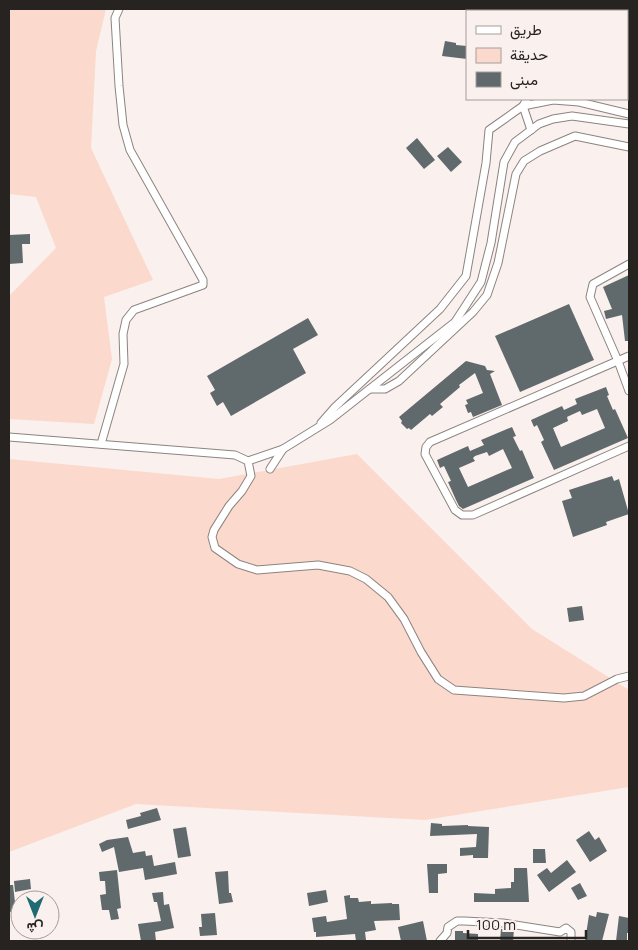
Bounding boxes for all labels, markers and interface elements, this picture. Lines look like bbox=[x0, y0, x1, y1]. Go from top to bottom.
legend bbox=[466, 10, 628, 100]
text: طريق bbox=[510, 19, 542, 40]
text: حديقة bbox=[510, 44, 548, 65]
text: مبنى bbox=[510, 69, 538, 90]
north arrow bbox=[10, 890, 60, 940]
scale bar bbox=[468, 908, 586, 940]
text: 100 m bbox=[476, 914, 516, 935]
text: ش bbox=[26, 919, 43, 938]

